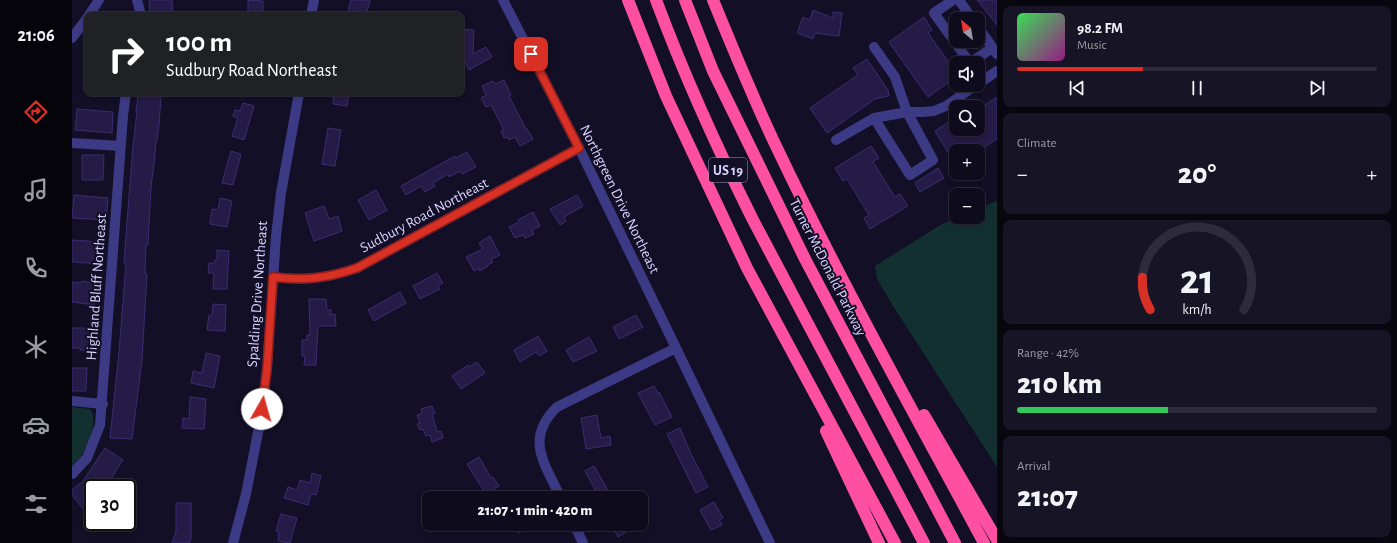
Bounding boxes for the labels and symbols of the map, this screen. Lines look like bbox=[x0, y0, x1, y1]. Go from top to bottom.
north arrow bbox=[949, 12, 985, 48]
pin bbox=[514, 37, 548, 71]
street label: Northgreen Drive Northeast bbox=[577, 123, 662, 276]
road number: US 19 bbox=[709, 158, 747, 182]
street label: Sudbury Road Northeast bbox=[358, 175, 491, 256]
street label: Turner McDonald Parkway bbox=[786, 196, 869, 339]
street label: Highland Bluff Northeast bbox=[84, 213, 109, 361]
street label: Spalding Drive Northeast bbox=[245, 220, 270, 368]
position arrow bbox=[241, 388, 283, 430]
speed limit sign: 30 bbox=[84, 479, 136, 531]

